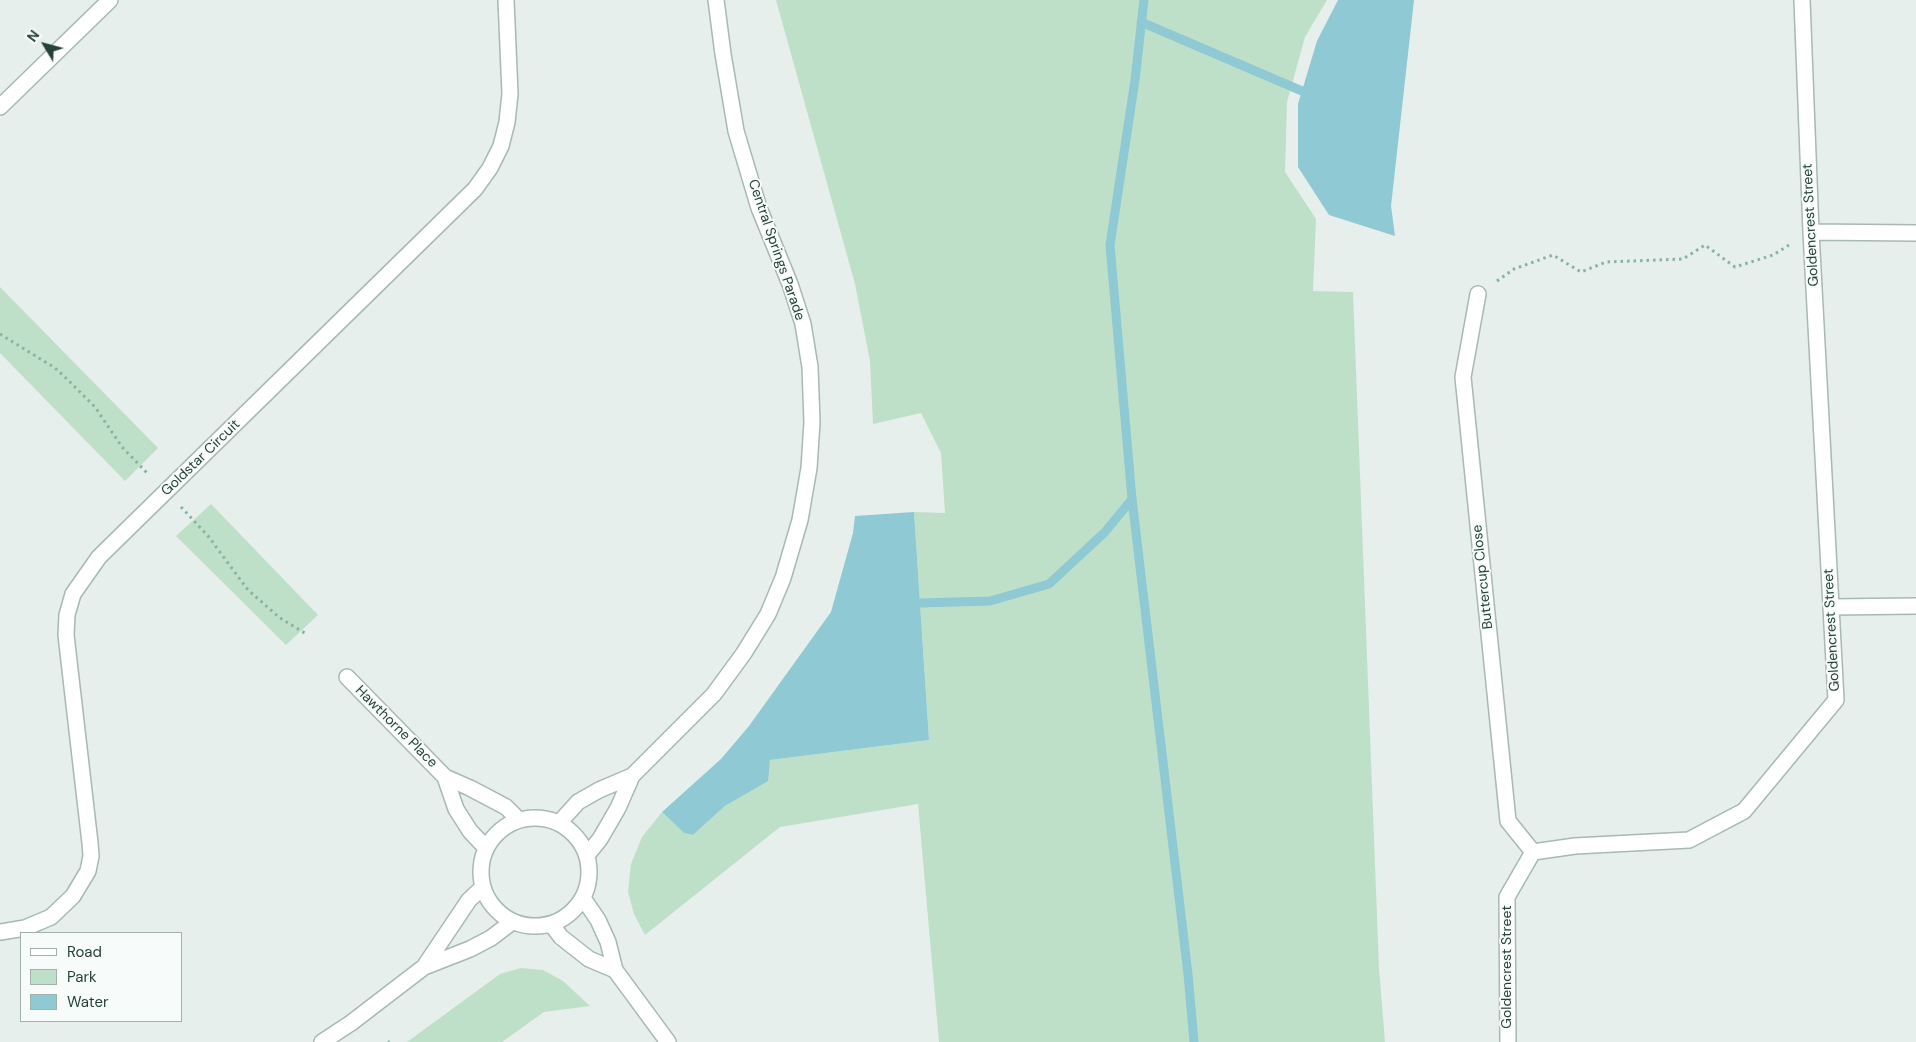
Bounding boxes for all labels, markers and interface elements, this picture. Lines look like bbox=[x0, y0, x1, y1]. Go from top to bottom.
north arrow bbox=[20, 20, 70, 70]
text: N bbox=[23, 26, 43, 45]
street label: Goldencrest Street bbox=[1799, 163, 1823, 287]
street label: Central Springs Parade bbox=[744, 177, 808, 323]
street label: Goldstar Circuit bbox=[158, 416, 244, 500]
street label: Buttercup Close bbox=[1469, 524, 1497, 630]
street label: Goldencrest Street bbox=[1820, 568, 1844, 692]
street label: Hawthorne Place bbox=[351, 682, 441, 772]
street label: Goldencrest Street bbox=[1499, 905, 1515, 1029]
legend bbox=[20, 932, 182, 1022]
text: Road bbox=[67, 942, 102, 962]
text: Park bbox=[67, 967, 97, 987]
text: Water bbox=[67, 992, 108, 1012]

